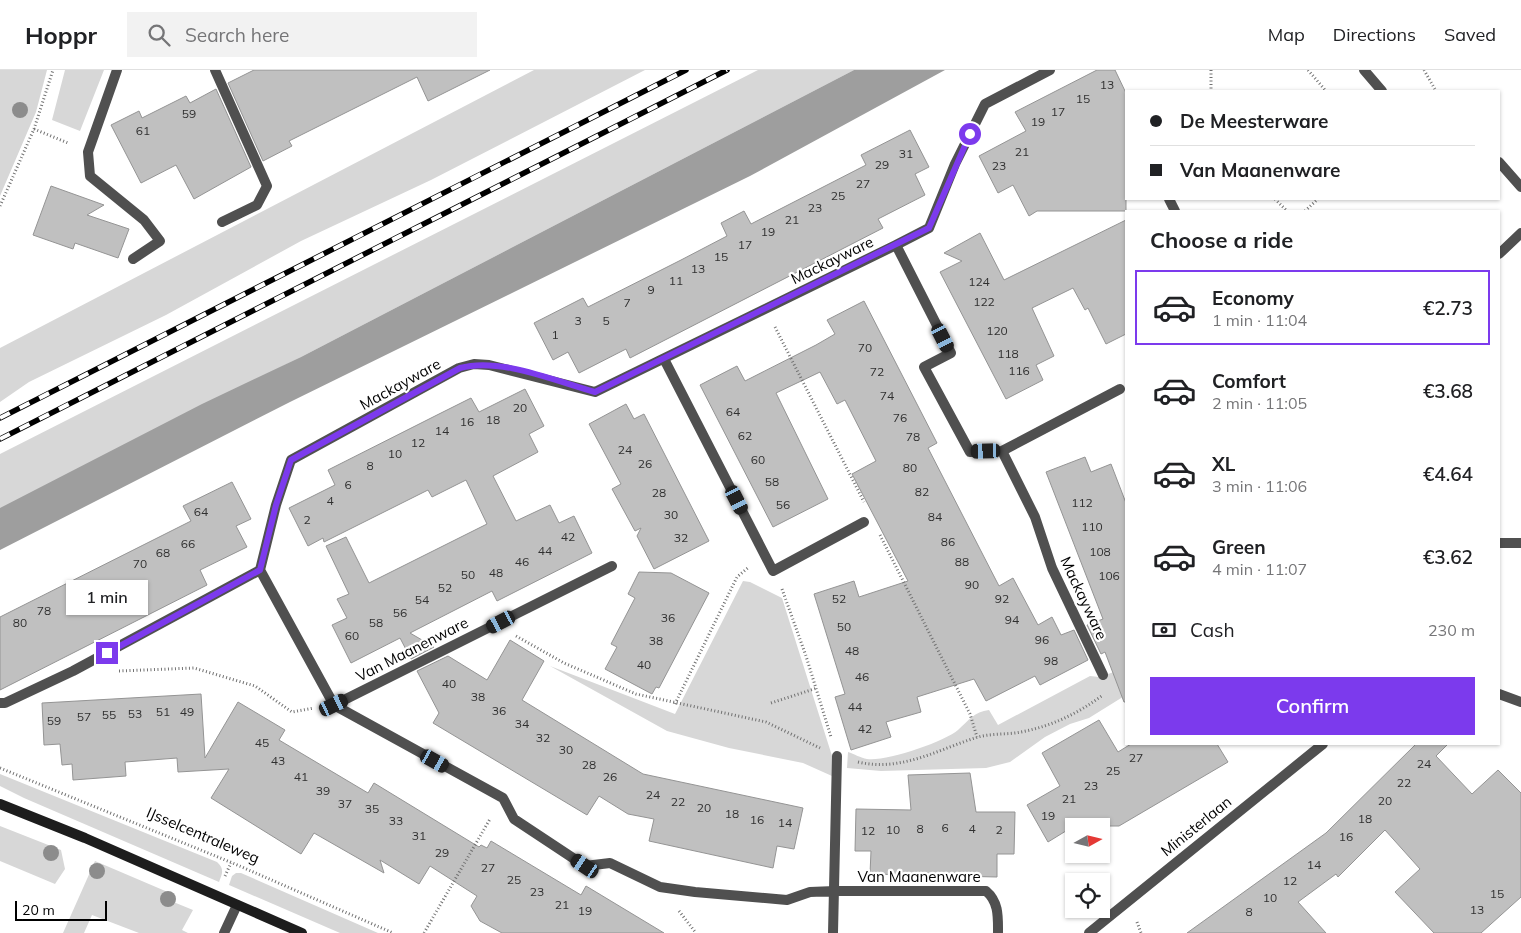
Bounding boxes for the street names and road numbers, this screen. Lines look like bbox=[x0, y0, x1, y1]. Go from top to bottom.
street label: Mackayware bbox=[788, 232, 876, 288]
street label: Mackayware bbox=[356, 354, 444, 414]
street label: Mackayware bbox=[1056, 553, 1112, 643]
street label: Van Maanenware bbox=[353, 613, 471, 685]
street label: Ministerlaan bbox=[1157, 792, 1235, 860]
street label: IJsselcentraleweg bbox=[144, 803, 262, 867]
street label: Van Maanenware bbox=[857, 867, 981, 886]

